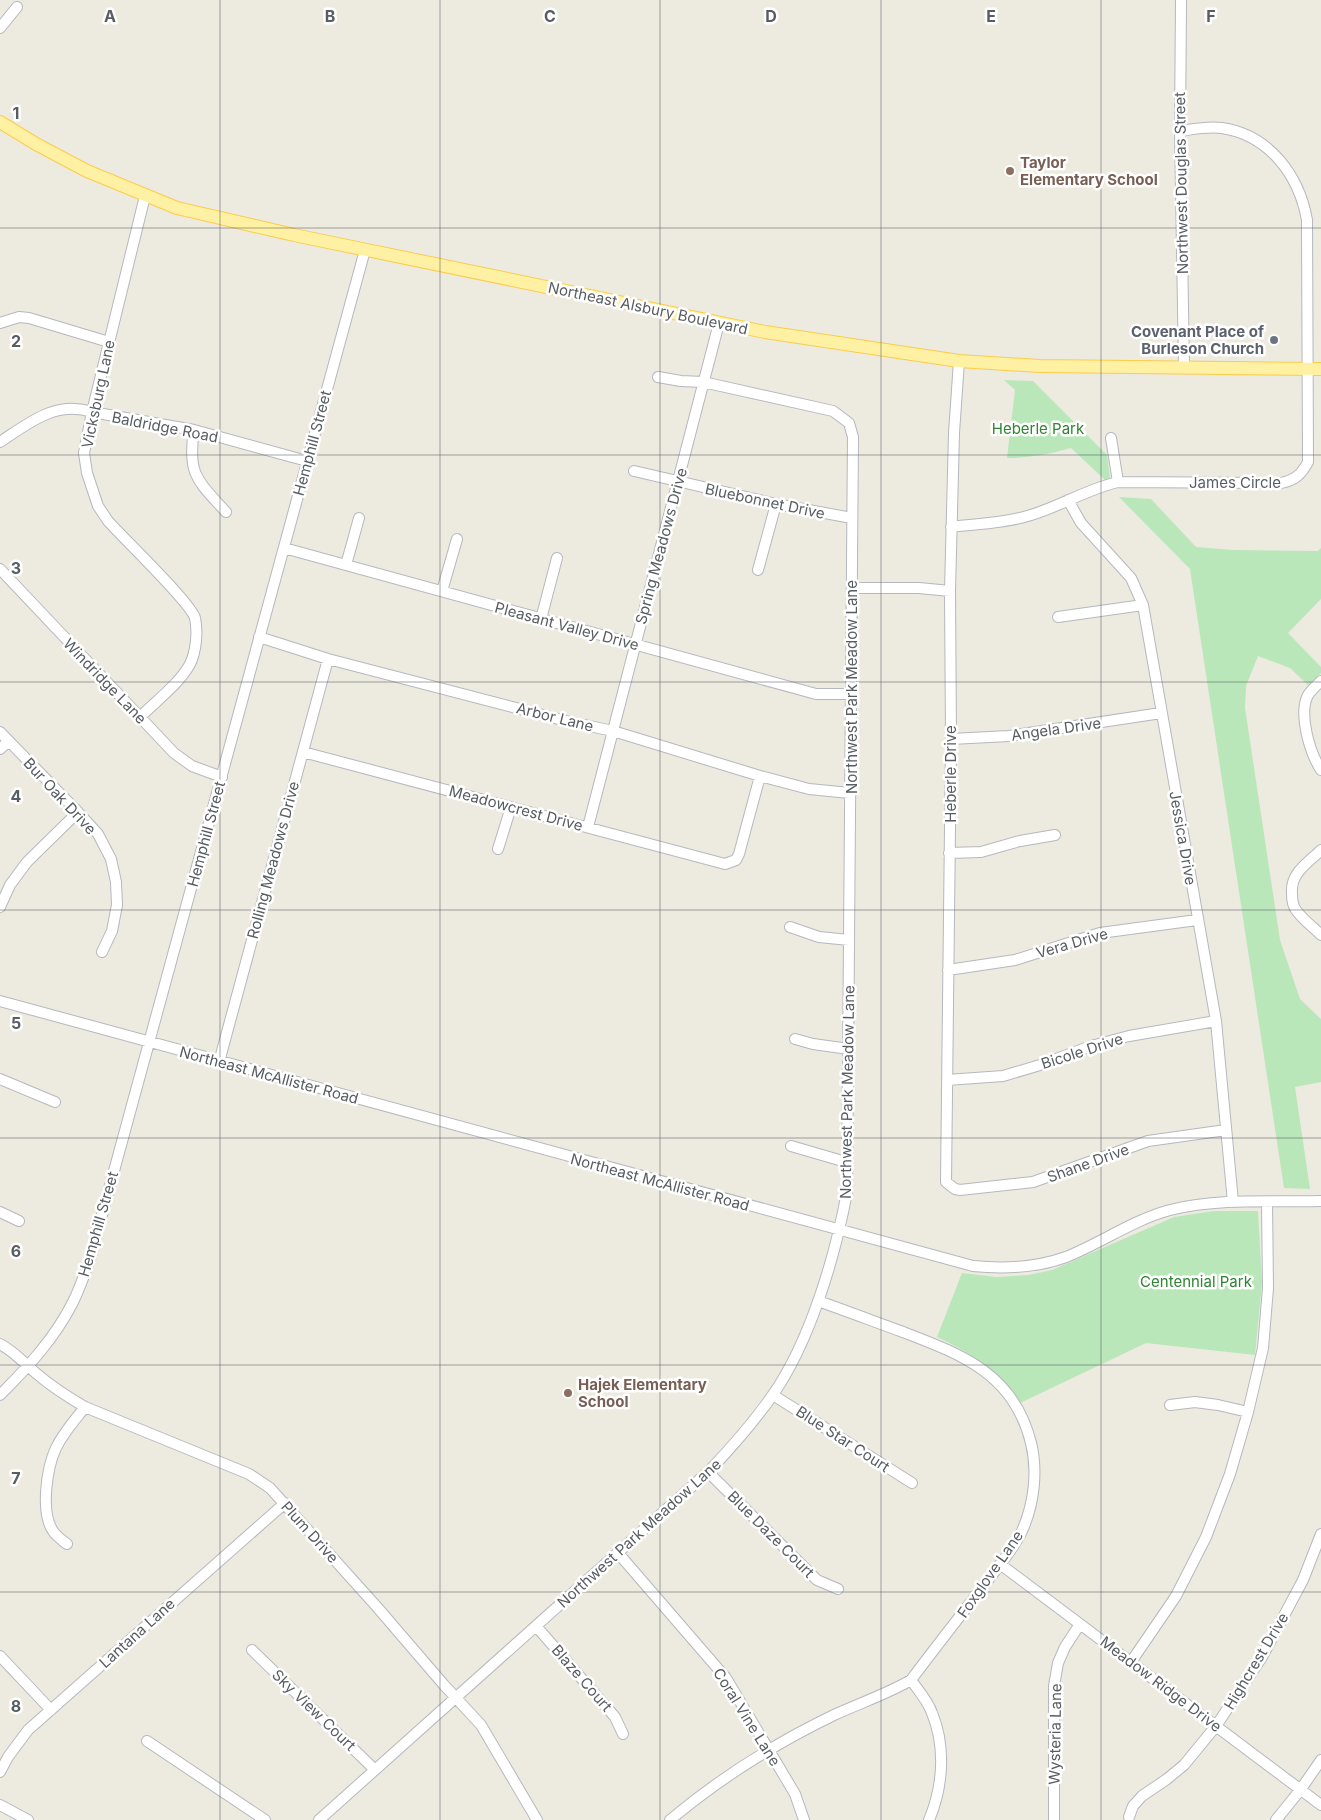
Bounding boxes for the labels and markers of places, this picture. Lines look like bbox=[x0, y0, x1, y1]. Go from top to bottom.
place label: Taylor Elementary School bbox=[1020, 153, 1158, 189]
marker: Taylor Elementary School bbox=[1004, 165, 1016, 177]
place label: Covenant Place of Burleson Church bbox=[1131, 322, 1264, 358]
marker: Covenant Place of Burleson Church bbox=[1268, 334, 1280, 346]
place label: Hajek Elementary School bbox=[578, 1375, 707, 1411]
marker: Hajek Elementary School bbox=[562, 1387, 574, 1399]

